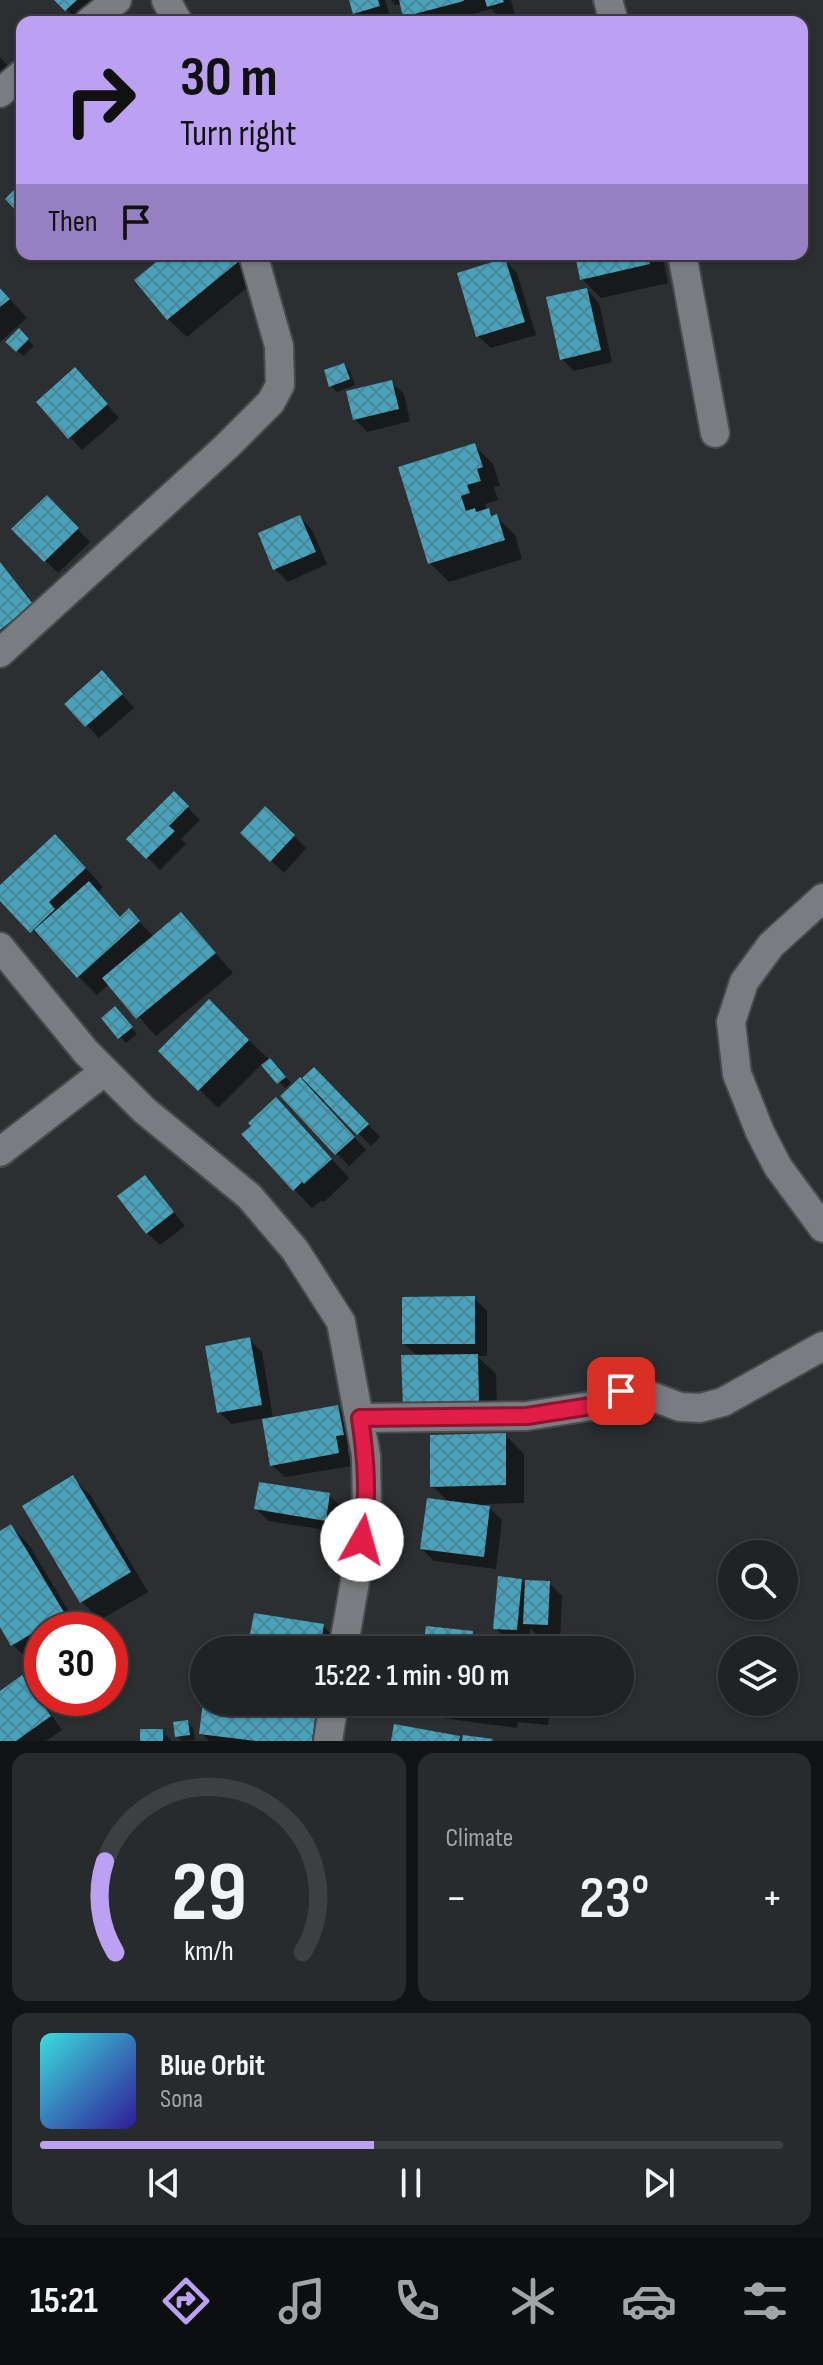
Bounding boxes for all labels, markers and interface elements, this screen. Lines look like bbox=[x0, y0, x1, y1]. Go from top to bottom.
text: 30 m bbox=[180, 45, 278, 112]
icon: right bbox=[48, 48, 152, 152]
text: Turn right bbox=[180, 113, 297, 156]
icon: arrive bbox=[114, 200, 158, 244]
text: Then bbox=[48, 204, 98, 240]
pin bbox=[587, 1357, 655, 1425]
icon: arrive bbox=[599, 1369, 643, 1413]
position arrow bbox=[320, 1498, 404, 1582]
map controls bbox=[718, 1540, 798, 1716]
button: search bbox=[718, 1540, 798, 1620]
speed limit sign: 30 bbox=[24, 1612, 128, 1716]
button: layers bbox=[718, 1636, 798, 1716]
text: 15:22 · 1 min · 90 m bbox=[315, 1658, 509, 1694]
text: Climate bbox=[446, 1823, 513, 1854]
text: 29 bbox=[171, 1844, 247, 1944]
text: 23° bbox=[579, 1863, 649, 1935]
text: − bbox=[446, 1872, 467, 1925]
text: + bbox=[761, 1872, 783, 1925]
text: km/h bbox=[184, 1934, 233, 1969]
text: Blue Orbit bbox=[160, 2048, 265, 2084]
text: Sona bbox=[160, 2084, 203, 2115]
icon: previous bbox=[142, 2161, 186, 2205]
icon: pause bbox=[389, 2161, 433, 2205]
icon: next bbox=[637, 2161, 681, 2205]
icon: directions bbox=[158, 2273, 214, 2329]
icon: music bbox=[274, 2273, 330, 2329]
icon: phone bbox=[389, 2273, 445, 2329]
icon: climate bbox=[505, 2273, 561, 2329]
icon: car bbox=[621, 2273, 677, 2329]
icon: filters bbox=[737, 2273, 793, 2329]
text: 15:21 bbox=[30, 2280, 98, 2323]

